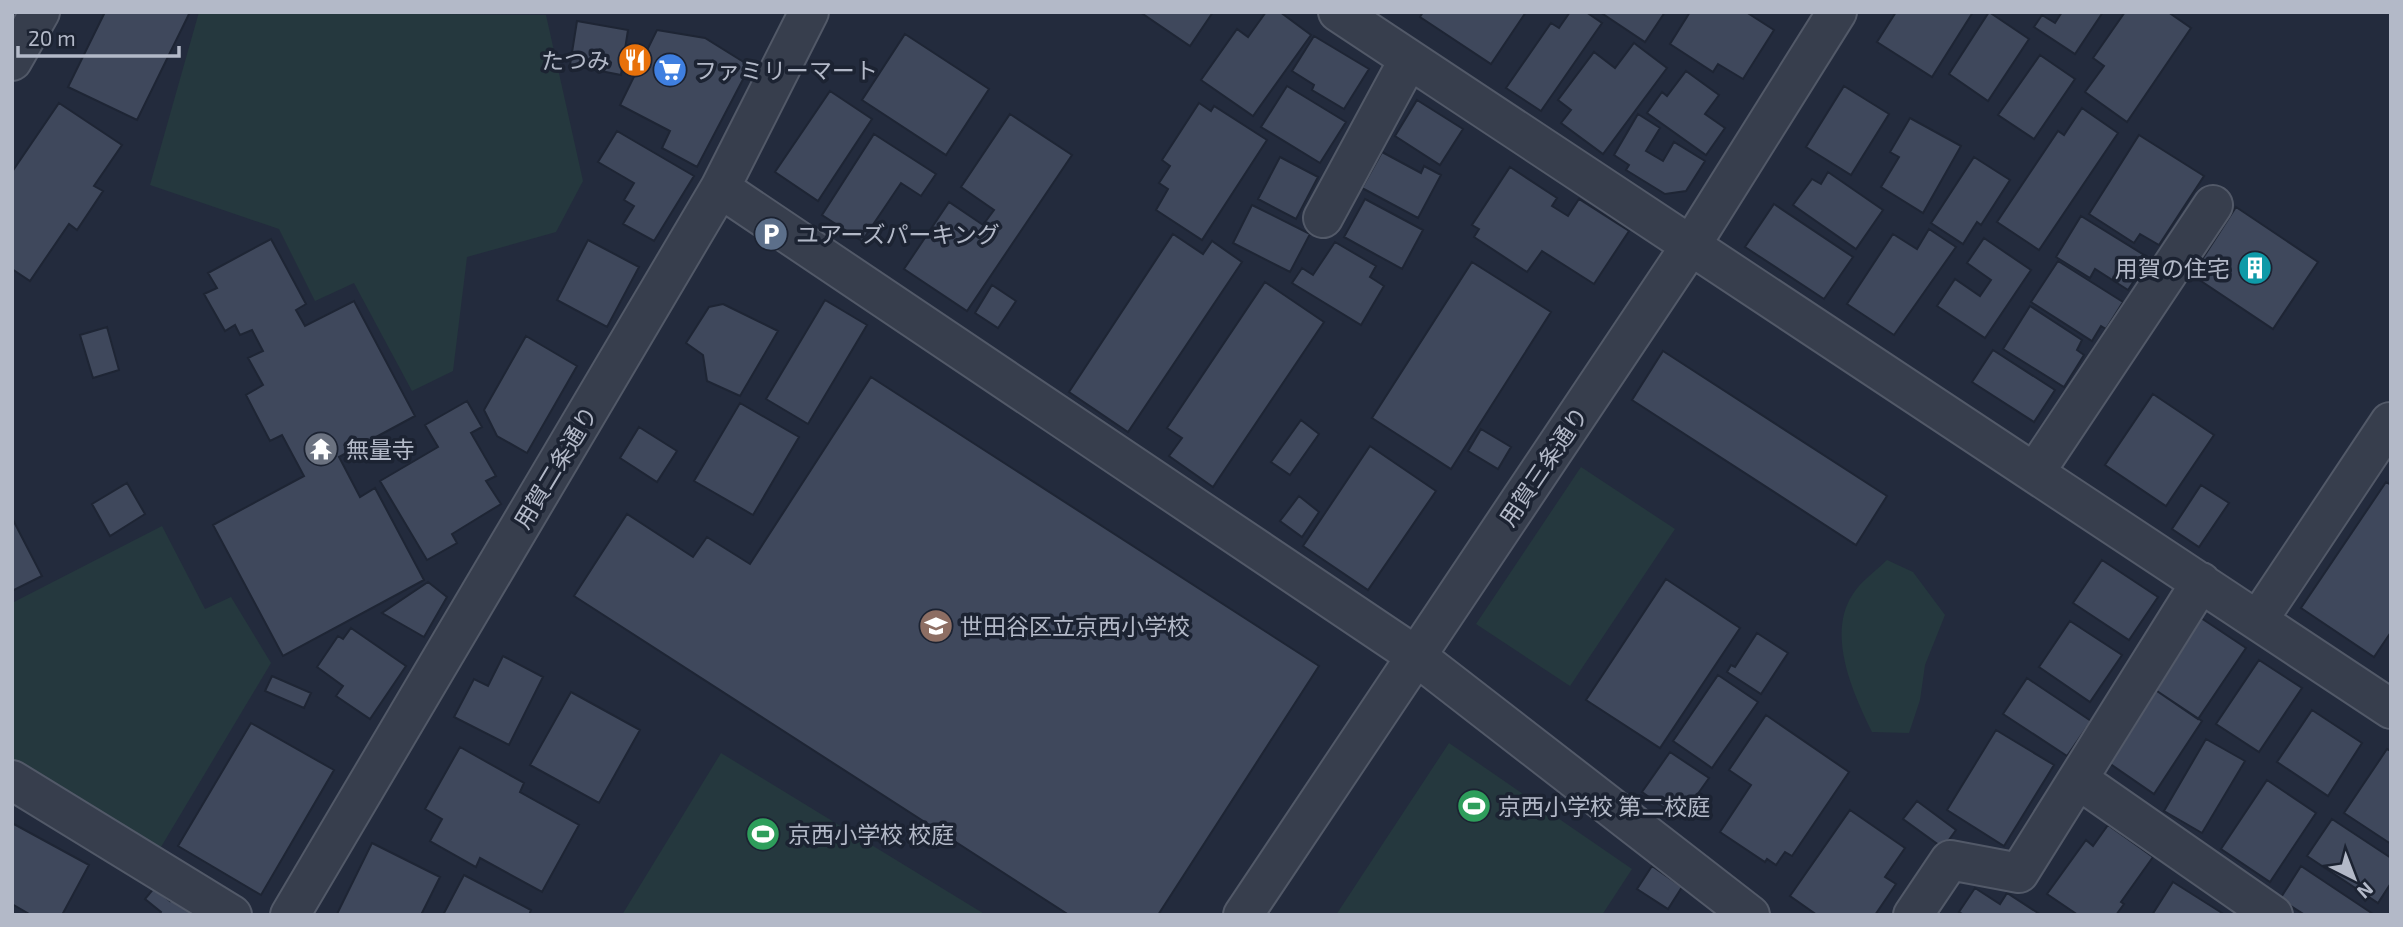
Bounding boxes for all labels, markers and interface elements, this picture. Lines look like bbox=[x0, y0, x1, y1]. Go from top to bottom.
scale bar bbox=[18, 14, 178, 58]
text: 20 m bbox=[28, 25, 76, 50]
restaurant icon: たつみ bbox=[616, 41, 654, 79]
place label: たつみ bbox=[541, 46, 610, 74]
supermarket icon: ファミリーマート bbox=[651, 51, 689, 89]
place label: ファミリーマート bbox=[694, 56, 878, 84]
parking icon: ユアーズパーキング bbox=[752, 215, 790, 253]
place label: ユアーズパーキング bbox=[796, 220, 1000, 248]
building icon: 用賀の住宅 bbox=[2236, 249, 2274, 287]
place label: 用賀の住宅 bbox=[2115, 254, 2230, 282]
street label: 用賀二条通り bbox=[507, 401, 603, 533]
street label: 用賀三条通り bbox=[1493, 401, 1593, 531]
temple icon: 無量寺 bbox=[302, 430, 340, 468]
place label: 無量寺 bbox=[346, 435, 415, 463]
school or university icon: 世田谷区立京西小学校 bbox=[917, 607, 955, 645]
place label: 世田谷区立京西小学校 bbox=[960, 612, 1190, 640]
sports icon: 京西小学校 第二校庭 bbox=[1455, 787, 1493, 825]
place label: 京西小学校 第二校庭 bbox=[1498, 792, 1710, 820]
sports icon: 京西小学校 校庭 bbox=[744, 815, 782, 853]
place label: 京西小学校 校庭 bbox=[788, 820, 954, 848]
north arrow bbox=[2319, 843, 2389, 913]
text: N bbox=[2353, 878, 2379, 904]

